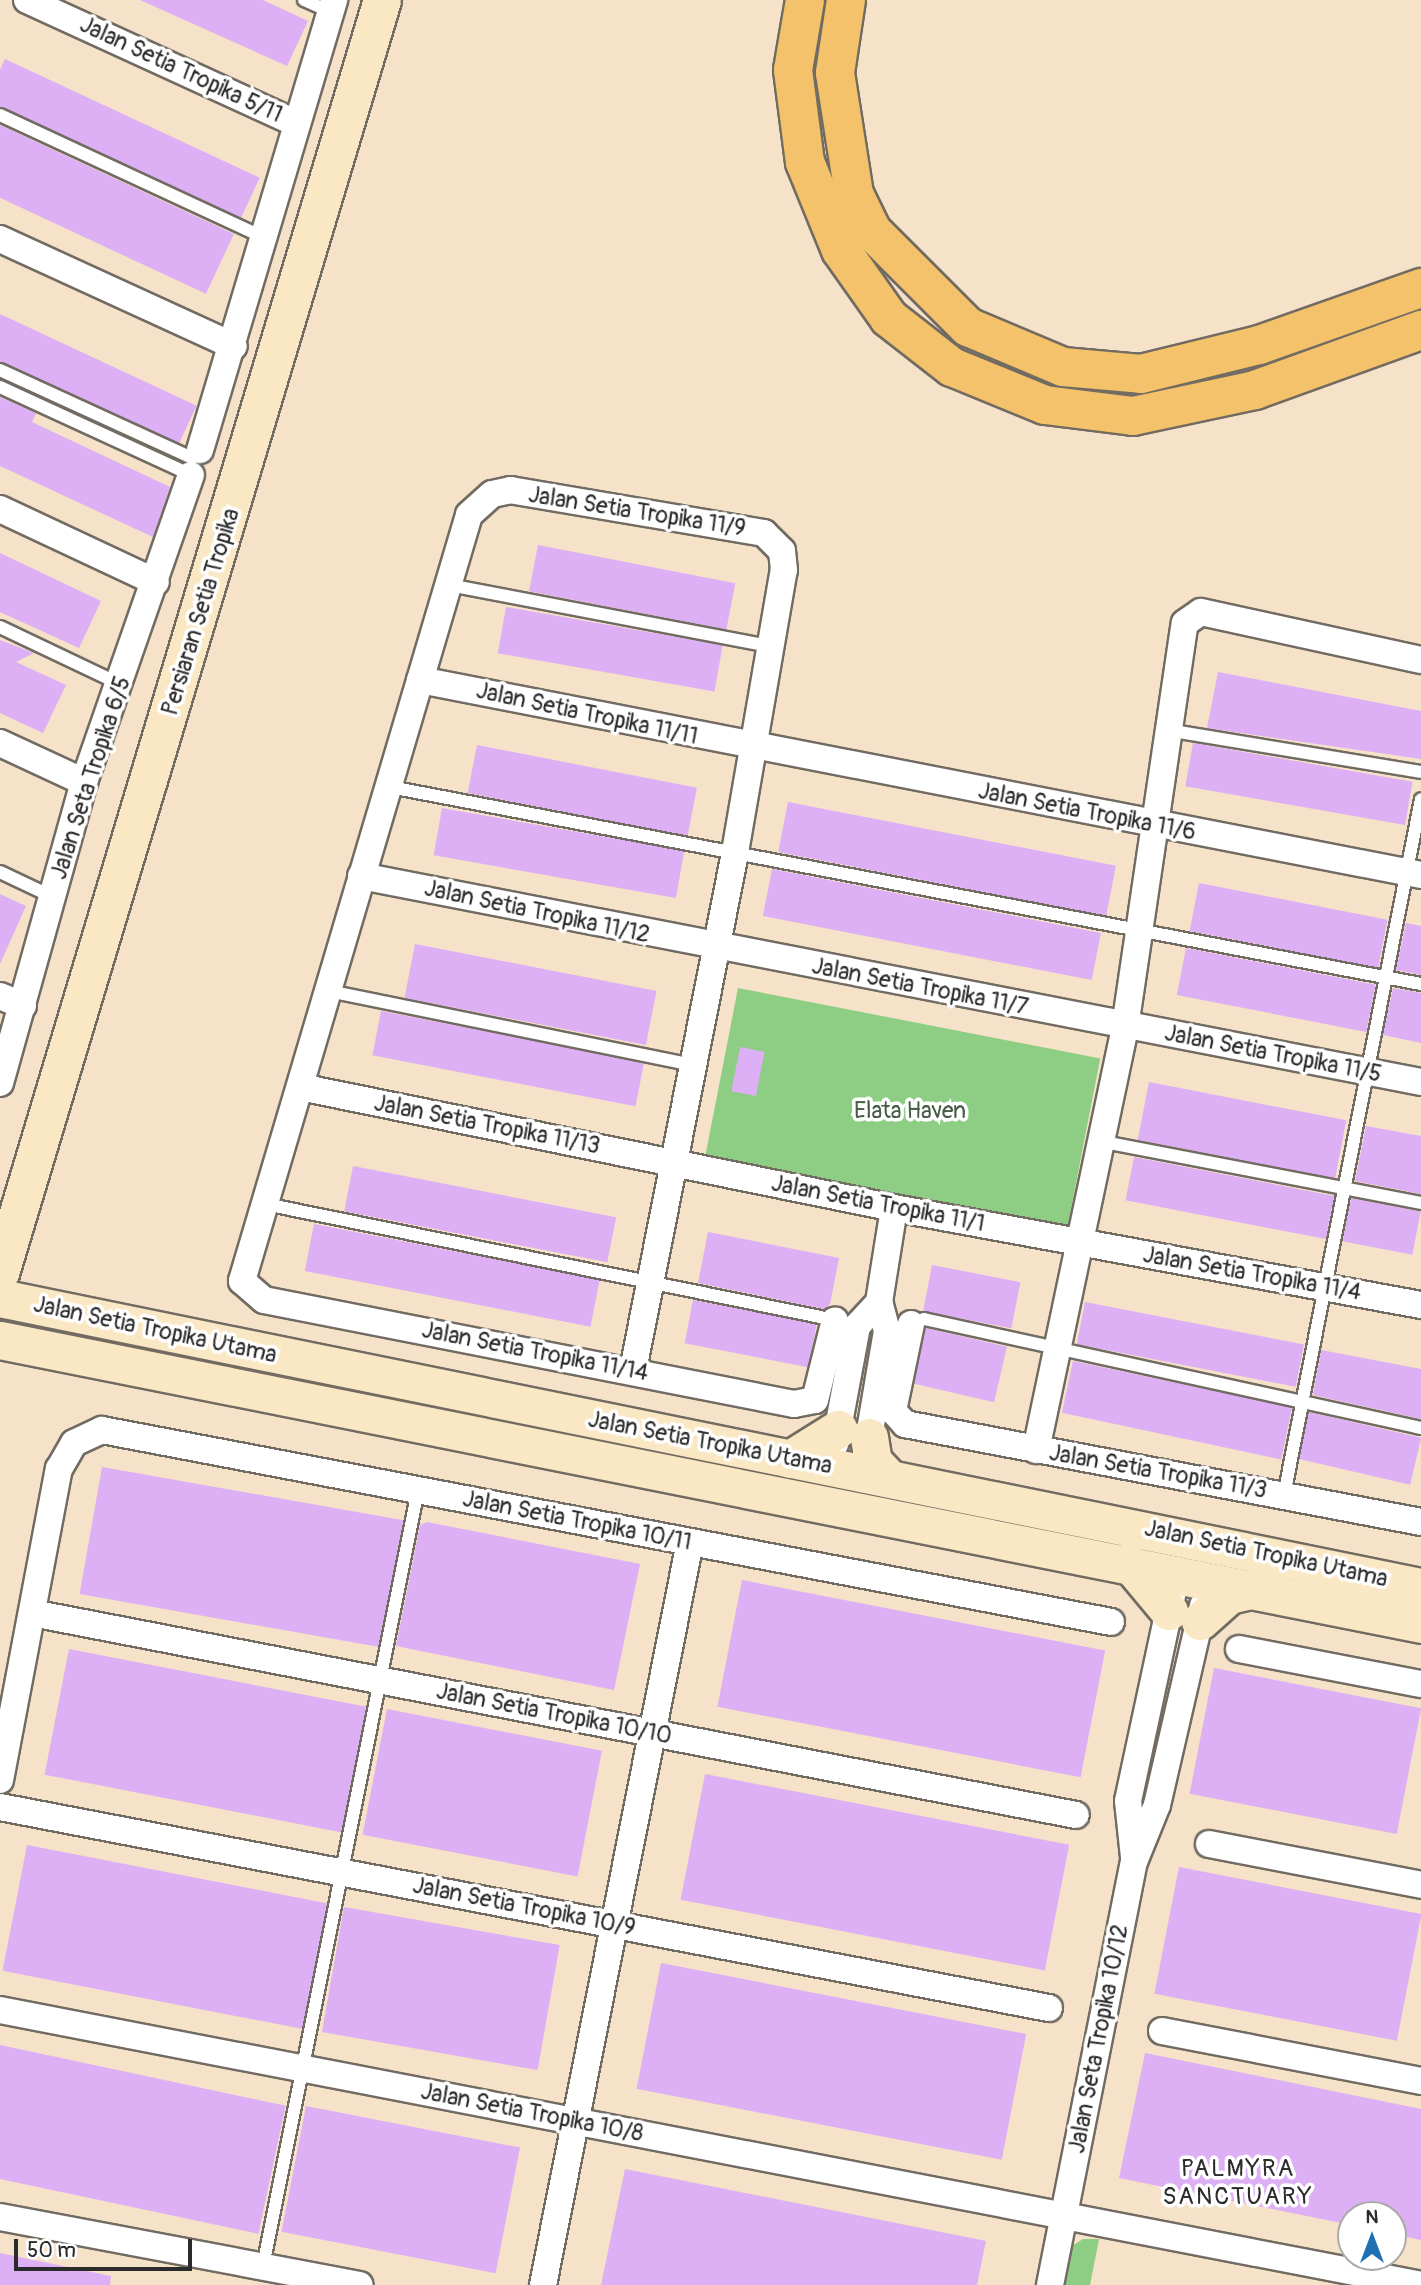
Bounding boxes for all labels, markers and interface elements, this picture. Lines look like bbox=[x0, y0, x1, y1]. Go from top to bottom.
street label: Jalan Setia Tropika 5/11 bbox=[75, 11, 287, 129]
street label: Jalan Setia Tropika 11/9 bbox=[526, 481, 748, 543]
street label: Persiaran Setia Tropika bbox=[156, 505, 246, 719]
street label: Jalan Seta Tropika 6/5 bbox=[45, 673, 137, 883]
street label: Jalan Setia Tropika 11/11 bbox=[474, 677, 700, 751]
street label: Jalan Setia Tropika 11/6 bbox=[976, 777, 1198, 847]
street label: Jalan Setia Tropika 11/12 bbox=[422, 875, 652, 949]
street label: Jalan Setia Tropika 11/7 bbox=[809, 952, 1031, 1022]
street label: Jalan Setia Tropika 11/5 bbox=[1162, 1019, 1384, 1089]
street label: Jalan Setia Tropika 11/13 bbox=[372, 1090, 602, 1160]
park label: Elata Haven bbox=[854, 1097, 966, 1125]
street label: Jalan Setia Tropika 11/1 bbox=[769, 1170, 987, 1238]
street label: Jalan Setia Tropika 11/4 bbox=[1141, 1241, 1363, 1307]
street label: Jalan Setia Tropika Utama bbox=[31, 1291, 279, 1369]
street label: Jalan Setia Tropika 11/14 bbox=[419, 1316, 651, 1388]
street label: Jalan Setia Tropika Utama bbox=[586, 1406, 834, 1480]
street label: Jalan Setia Tropika 11/3 bbox=[1047, 1439, 1269, 1505]
street label: Jalan Setia Tropika 10/11 bbox=[460, 1485, 694, 1557]
street label: Jalan Setia Tropika Utama bbox=[1142, 1515, 1390, 1593]
street label: Jalan Setia Tropika 10/10 bbox=[434, 1678, 674, 1750]
street label: Jalan Setia Tropika 10/9 bbox=[410, 1872, 638, 1942]
street label: Jalan Seta Tropika 10/12 bbox=[1063, 1922, 1135, 2156]
street label: Jalan Setia Tropika 10/8 bbox=[418, 2078, 646, 2148]
district label: PALMYRA SANCTUARY bbox=[1164, 2155, 1312, 2211]
north arrow bbox=[1337, 2201, 1407, 2271]
text: N bbox=[1366, 2205, 1378, 2229]
scale bar bbox=[18, 2226, 196, 2270]
text: 50 m bbox=[27, 2237, 76, 2264]

